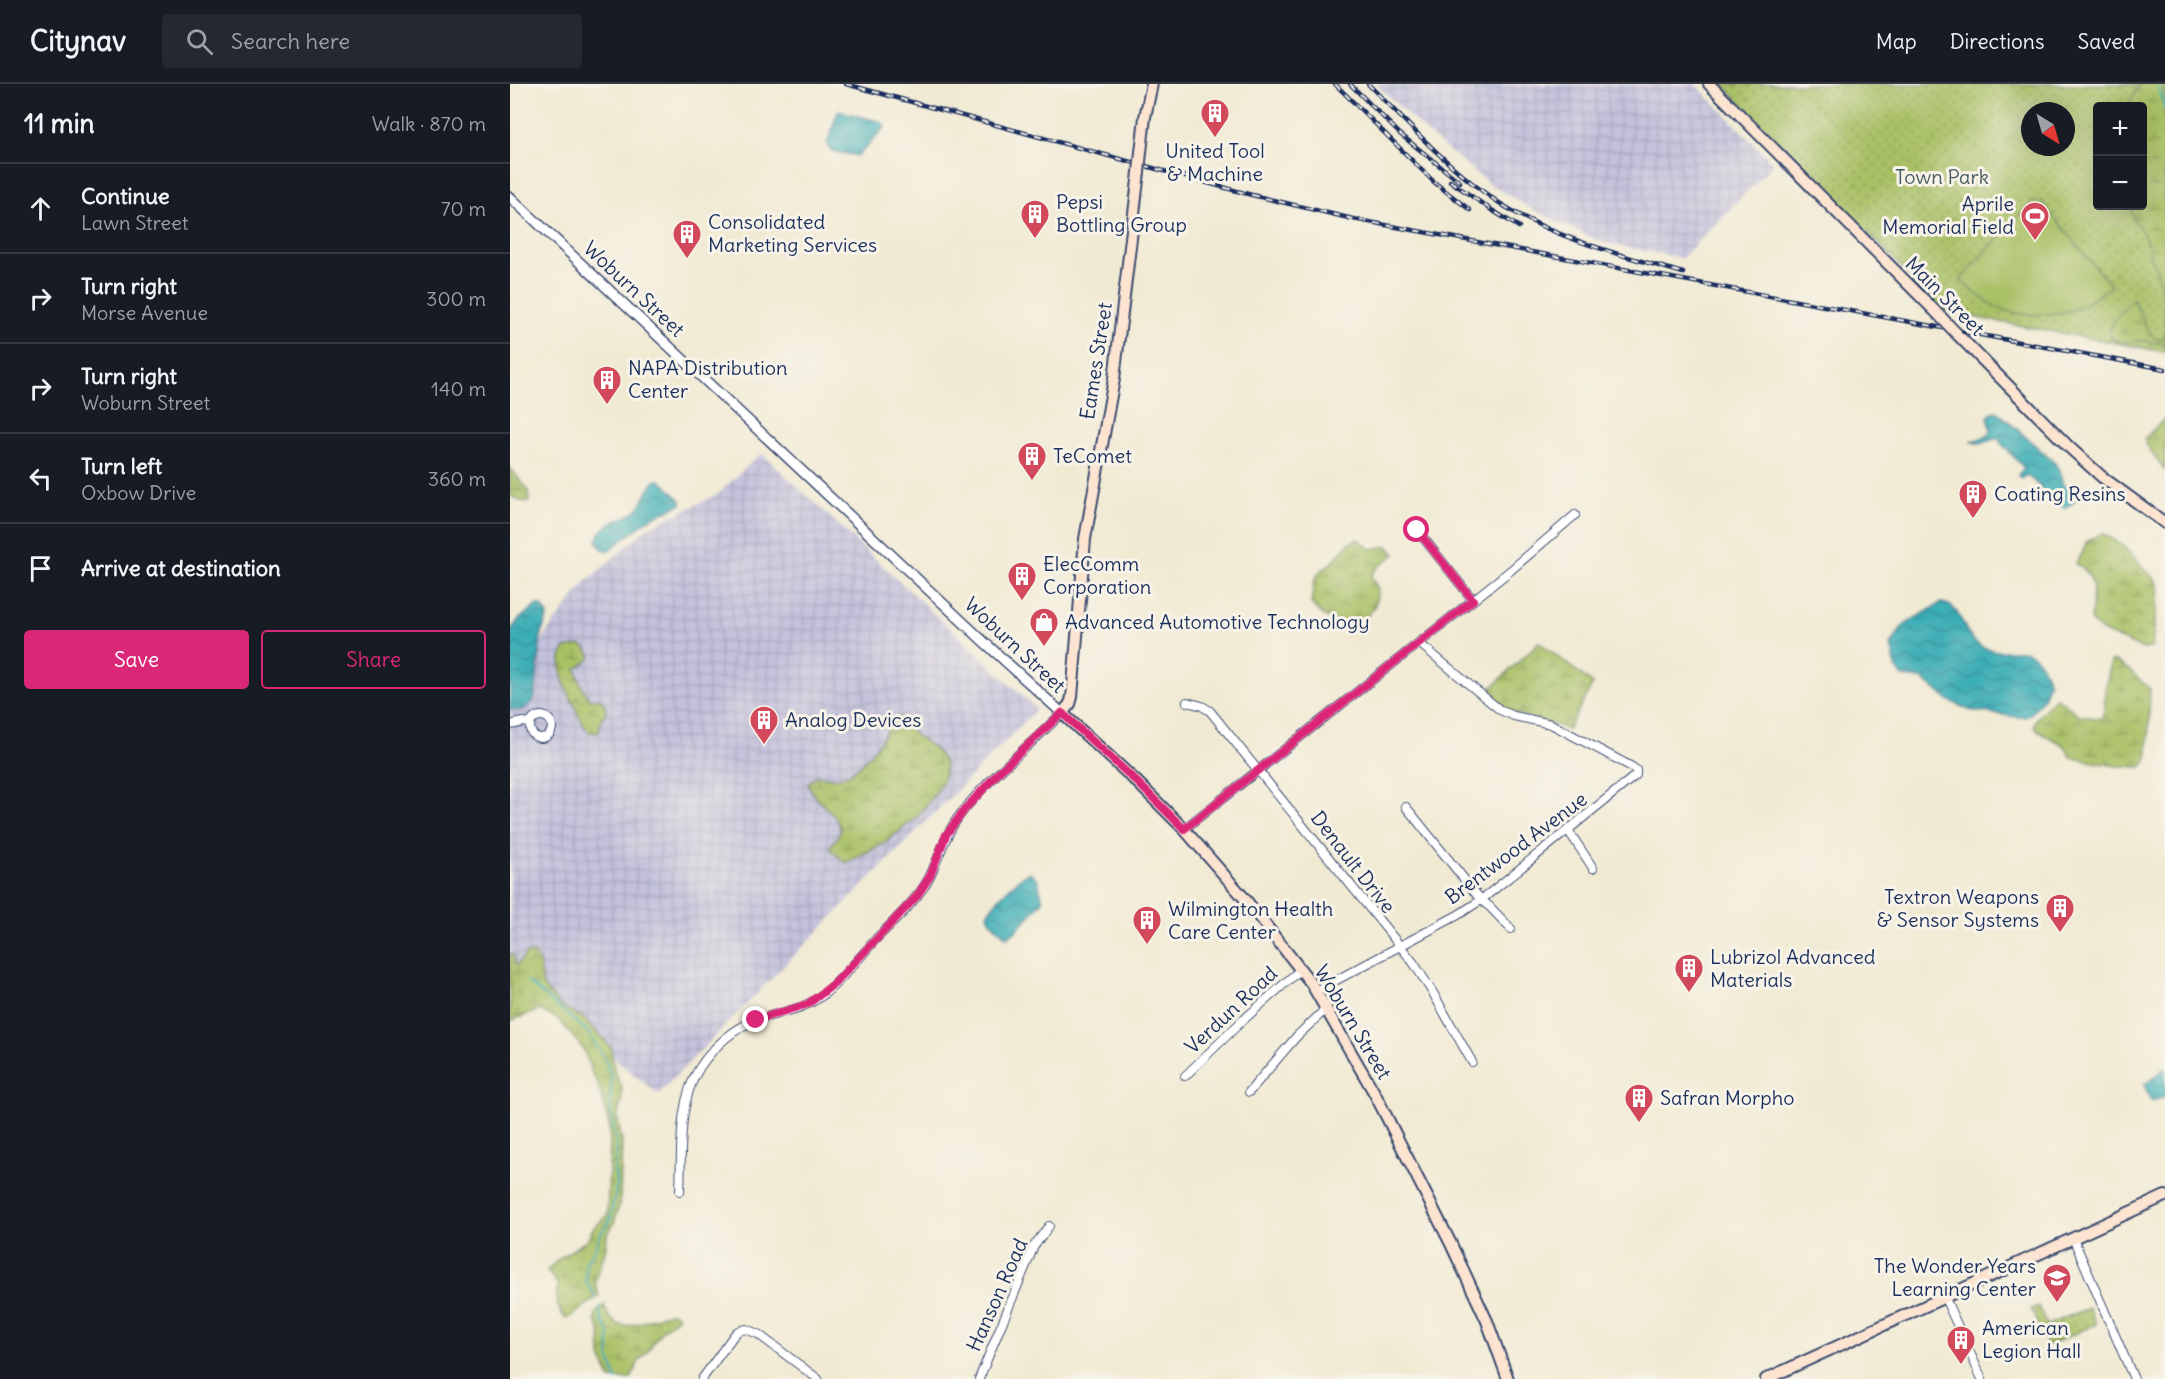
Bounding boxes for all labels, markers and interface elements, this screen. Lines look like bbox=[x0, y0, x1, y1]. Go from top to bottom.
search box bbox=[162, 14, 582, 68]
text: Citynav bbox=[30, 23, 126, 59]
icon: search bbox=[183, 25, 216, 58]
text: Search here bbox=[231, 27, 350, 55]
text: Map bbox=[1876, 28, 1917, 55]
text: Directions bbox=[1950, 28, 2044, 55]
text: Saved bbox=[2077, 28, 2135, 55]
building icon: United Tool & Machine bbox=[1199, 97, 1231, 139]
north arrow bbox=[2021, 102, 2075, 156]
map controls bbox=[2093, 102, 2147, 210]
button: + bbox=[2093, 102, 2147, 156]
text: 11 min bbox=[24, 107, 95, 140]
text: Walk · 870 m bbox=[372, 111, 486, 136]
place label: United Tool & Machine bbox=[1165, 138, 1265, 186]
button: − bbox=[2093, 156, 2147, 210]
park label: Town Park bbox=[1895, 164, 1989, 189]
text: Continue bbox=[81, 182, 170, 210]
place label: Pepsi Bottling Group bbox=[1056, 189, 1187, 237]
place label: Aprile Memorial Field bbox=[1882, 191, 2014, 239]
icon: ahead bbox=[24, 192, 57, 225]
text: 70 m bbox=[441, 196, 486, 221]
building icon: Pepsi Bottling Group bbox=[1019, 198, 1051, 240]
sports icon: Aprile Memorial Field bbox=[2019, 200, 2051, 242]
place label: Consolidated Marketing Services bbox=[708, 209, 877, 257]
text: Lawn Street bbox=[81, 210, 189, 235]
building icon: Consolidated Marketing Services bbox=[671, 218, 703, 260]
street label: Woburn Street bbox=[579, 235, 690, 342]
street label: Main Street bbox=[1901, 251, 1990, 341]
text: Turn right bbox=[81, 272, 177, 300]
icon: right bbox=[24, 282, 57, 315]
text: 300 m bbox=[426, 286, 486, 311]
text: Morse Avenue bbox=[81, 300, 208, 325]
street label: Eames Street bbox=[1074, 300, 1117, 421]
place label: NAPA Distribution Center bbox=[628, 355, 788, 403]
text: Turn right bbox=[81, 362, 177, 390]
building icon: NAPA Distribution Center bbox=[591, 364, 623, 406]
icon: right bbox=[24, 372, 57, 405]
text: 140 m bbox=[431, 376, 486, 401]
text: Woburn Street bbox=[81, 390, 210, 415]
building icon: TeComet bbox=[1016, 440, 1048, 482]
place label: TeComet bbox=[1053, 443, 1132, 468]
text: Turn left bbox=[81, 452, 162, 480]
icon: left bbox=[24, 462, 57, 495]
text: 360 m bbox=[428, 466, 486, 491]
building icon: Coating Resins bbox=[1957, 478, 1989, 520]
text: Oxbow Drive bbox=[81, 480, 196, 505]
place label: Coating Resins bbox=[1994, 481, 2126, 506]
route start bbox=[1403, 516, 1429, 542]
place label: ElecComm Corporation bbox=[1043, 551, 1151, 599]
icon: arrive bbox=[24, 552, 57, 585]
text: Arrive at destination bbox=[81, 554, 281, 582]
building icon: ElecComm Corporation bbox=[1006, 560, 1038, 602]
street label: Woburn Street bbox=[960, 591, 1071, 698]
shop icon: Advanced Automotive Technology bbox=[1028, 606, 1060, 648]
place label: Advanced Automotive Technology bbox=[1065, 609, 1370, 634]
button: Save bbox=[24, 630, 249, 689]
button: Share bbox=[261, 630, 486, 689]
building icon: Analog Devices bbox=[748, 704, 780, 746]
place label: Analog Devices bbox=[785, 707, 921, 732]
street label: Brentwood Avenue bbox=[1440, 786, 1592, 909]
street label: Denault Drive bbox=[1306, 806, 1401, 918]
place label: Textron Weapons & Sensor Systems bbox=[1877, 884, 2039, 932]
building icon: Textron Weapons & Sensor Systems bbox=[2044, 892, 2076, 934]
place label: Wilmington Health Care Center bbox=[1168, 896, 1333, 944]
building icon: Wilmington Health Care Center bbox=[1131, 904, 1163, 946]
place label: Lubrizol Advanced Materials bbox=[1710, 944, 1876, 992]
building icon: Lubrizol Advanced Materials bbox=[1673, 952, 1705, 994]
street label: Verdun Road bbox=[1179, 960, 1282, 1059]
street label: Woburn Street bbox=[1309, 960, 1398, 1084]
route end bbox=[742, 1006, 768, 1032]
building icon: Safran Morpho bbox=[1623, 1082, 1655, 1124]
place label: Safran Morpho bbox=[1660, 1085, 1794, 1110]
street label: Hanson Road bbox=[961, 1234, 1033, 1355]
place label: The Wonder Years Learning Center bbox=[1874, 1253, 2036, 1301]
school or university icon: The Wonder Years Learning Center bbox=[2041, 1262, 2073, 1304]
place label: American Legion Hall bbox=[1982, 1315, 2081, 1363]
building icon: American Legion Hall bbox=[1945, 1324, 1977, 1366]

